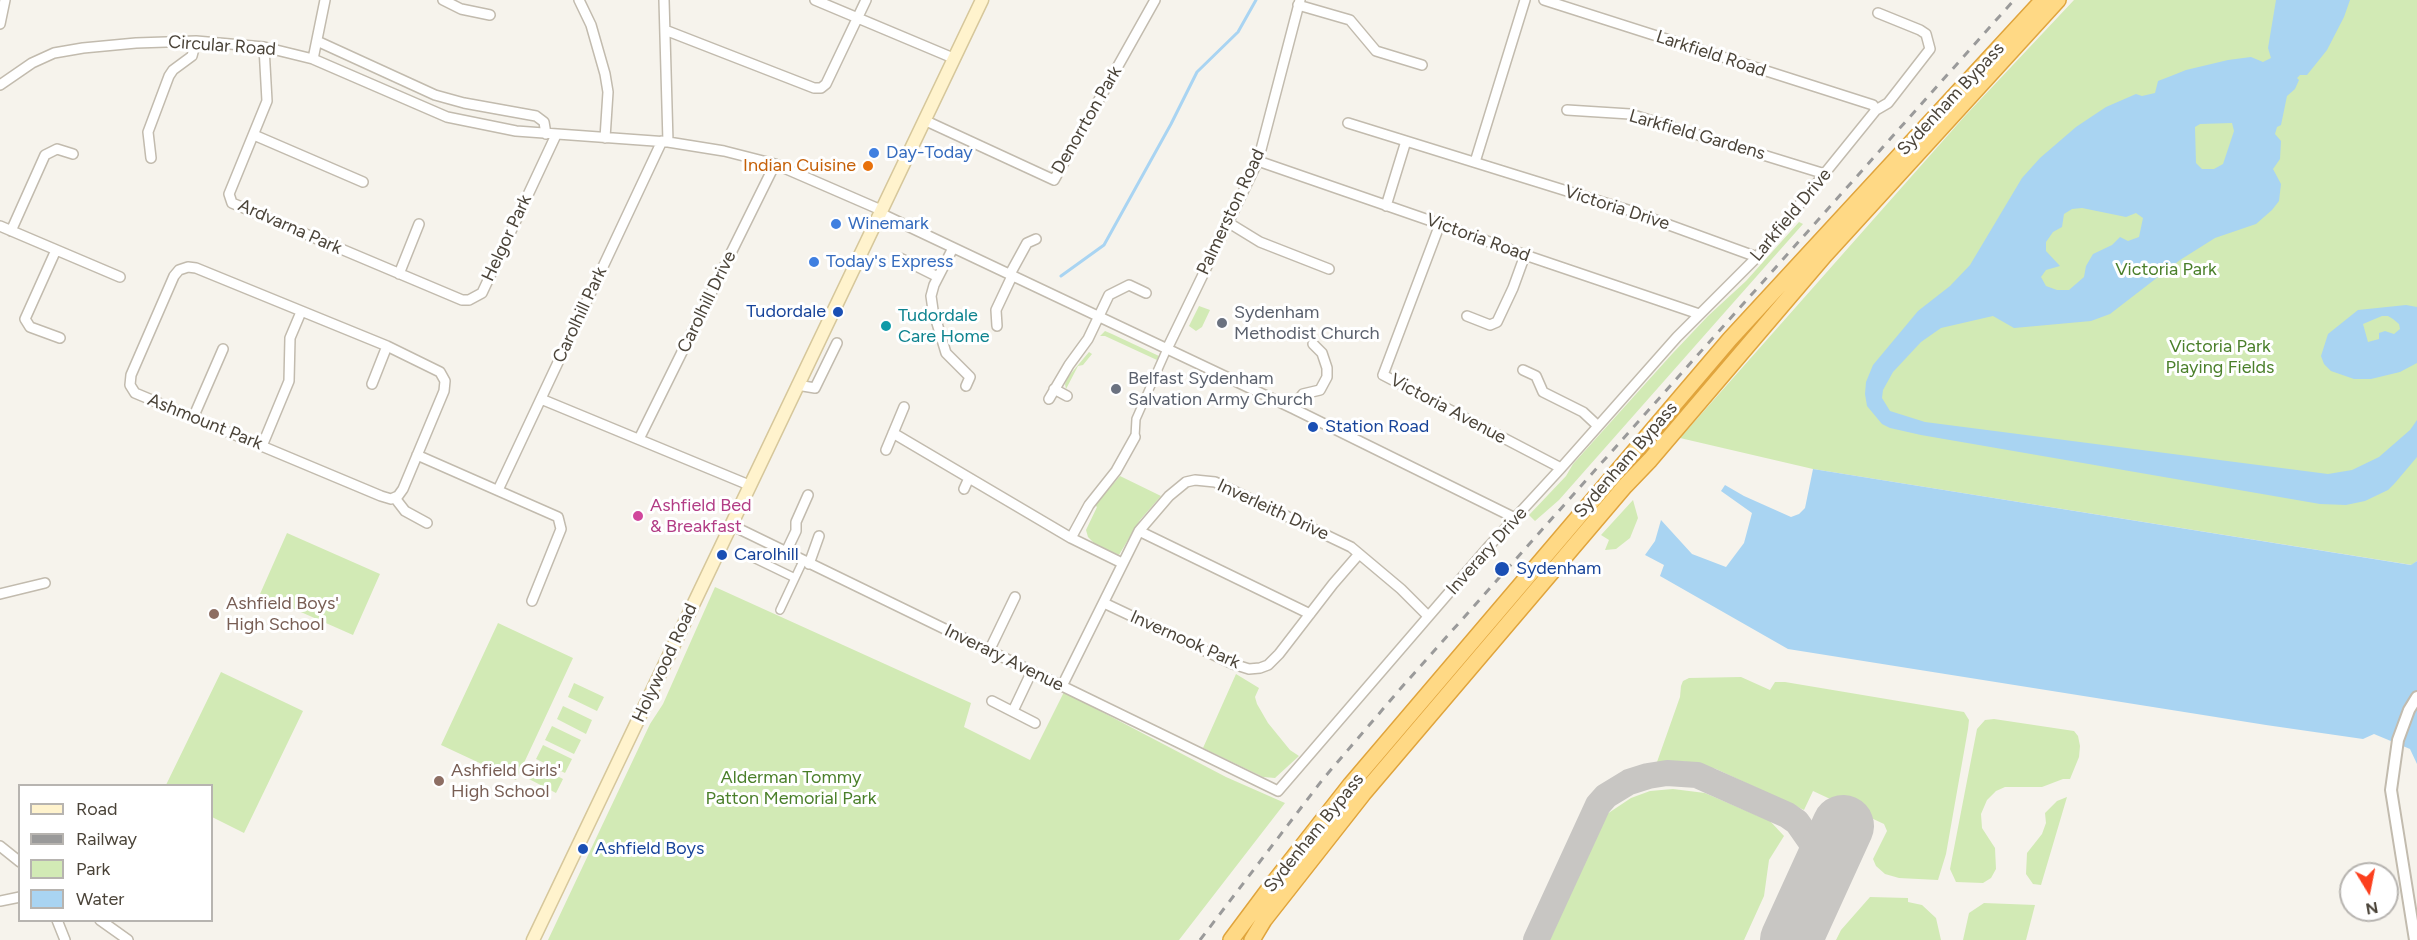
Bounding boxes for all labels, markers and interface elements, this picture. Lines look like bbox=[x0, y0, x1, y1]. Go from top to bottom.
street label: Larkfield Road bbox=[1653, 26, 1769, 82]
street label: Circular Road bbox=[167, 31, 277, 61]
street label: Sydenham Bypass bbox=[1893, 38, 2009, 160]
street label: Denorrton Park bbox=[1047, 62, 1127, 178]
street label: Larkfield Gardens bbox=[1626, 105, 1768, 165]
place label: Day-Today bbox=[886, 142, 973, 164]
marker: Day-Today bbox=[867, 146, 881, 160]
street label: Palmerston Road bbox=[1192, 146, 1270, 278]
place label: Indian Cuisine bbox=[743, 155, 856, 177]
marker: Indian Cuisine bbox=[861, 159, 875, 173]
street label: Larkfield Drive bbox=[1746, 164, 1836, 266]
street label: Victoria Drive bbox=[1562, 181, 1672, 235]
street label: Helgor Park bbox=[478, 191, 536, 285]
street label: Ardvarna Park bbox=[235, 195, 345, 259]
street label: Victoria Road bbox=[1423, 209, 1533, 267]
place label: Winemark bbox=[848, 213, 929, 235]
marker: Winemark bbox=[829, 217, 843, 231]
street label: Carolhill Drive bbox=[673, 247, 741, 357]
place label: Today's Express bbox=[826, 251, 953, 273]
marker: Today's Express bbox=[807, 255, 821, 269]
park label: Victoria Park bbox=[2115, 259, 2217, 281]
street label: Carolhill Park bbox=[548, 264, 612, 366]
place label: Tudordale bbox=[746, 301, 826, 323]
place label: Sydenham Methodist Church bbox=[1234, 302, 1380, 344]
marker: Tudordale bbox=[831, 305, 845, 319]
place label: Tudordale Care Home bbox=[898, 305, 990, 348]
marker: Sydenham Methodist Church bbox=[1215, 316, 1229, 330]
marker: Tudordale Care Home bbox=[879, 319, 893, 333]
park label: Victoria Park Playing Fields bbox=[2166, 336, 2274, 378]
place label: Belfast Sydenham Salvation Army Church bbox=[1128, 368, 1313, 410]
street label: Victoria Avenue bbox=[1386, 369, 1510, 449]
marker: Belfast Sydenham Salvation Army Church bbox=[1109, 382, 1123, 396]
street label: Ashmount Park bbox=[144, 389, 266, 455]
street label: Sydenham Bypass bbox=[1570, 398, 1682, 522]
place label: Station Road bbox=[1325, 416, 1429, 438]
marker: Station Road bbox=[1306, 420, 1320, 434]
street label: Inverleith Drive bbox=[1214, 475, 1332, 545]
place label: Ashfield Bed & Breakfast bbox=[650, 495, 752, 538]
street label: Inverary Drive bbox=[1442, 503, 1532, 599]
marker: Ashfield Bed & Breakfast bbox=[631, 509, 645, 523]
place label: Carolhill bbox=[734, 544, 799, 566]
marker: Carolhill bbox=[715, 548, 729, 562]
place label: Sydenham bbox=[1516, 558, 1601, 580]
marker: Sydenham bbox=[1493, 560, 1511, 578]
place label: Ashfield Boys' High School bbox=[226, 593, 339, 636]
street label: Holywood Road bbox=[628, 600, 702, 726]
street label: Invernook Park bbox=[1127, 606, 1243, 674]
marker: Ashfield Boys' High School bbox=[207, 607, 221, 621]
street label: Inverary Avenue bbox=[941, 620, 1067, 696]
place label: Ashfield Girls' High School bbox=[451, 760, 561, 802]
park label: Alderman Tommy Patton Memorial Park bbox=[706, 767, 876, 810]
street label: Sydenham Bypass bbox=[1259, 769, 1369, 897]
marker: Ashfield Girls' High School bbox=[432, 774, 446, 788]
legend bbox=[18, 784, 213, 922]
text: Road bbox=[76, 798, 117, 820]
text: Railway bbox=[76, 828, 137, 850]
place label: Ashfield Boys bbox=[595, 838, 704, 860]
marker: Ashfield Boys bbox=[576, 842, 590, 856]
text: Park bbox=[76, 858, 110, 880]
north arrow bbox=[2339, 862, 2399, 922]
text: Water bbox=[76, 888, 124, 910]
text: N bbox=[2364, 898, 2380, 919]

